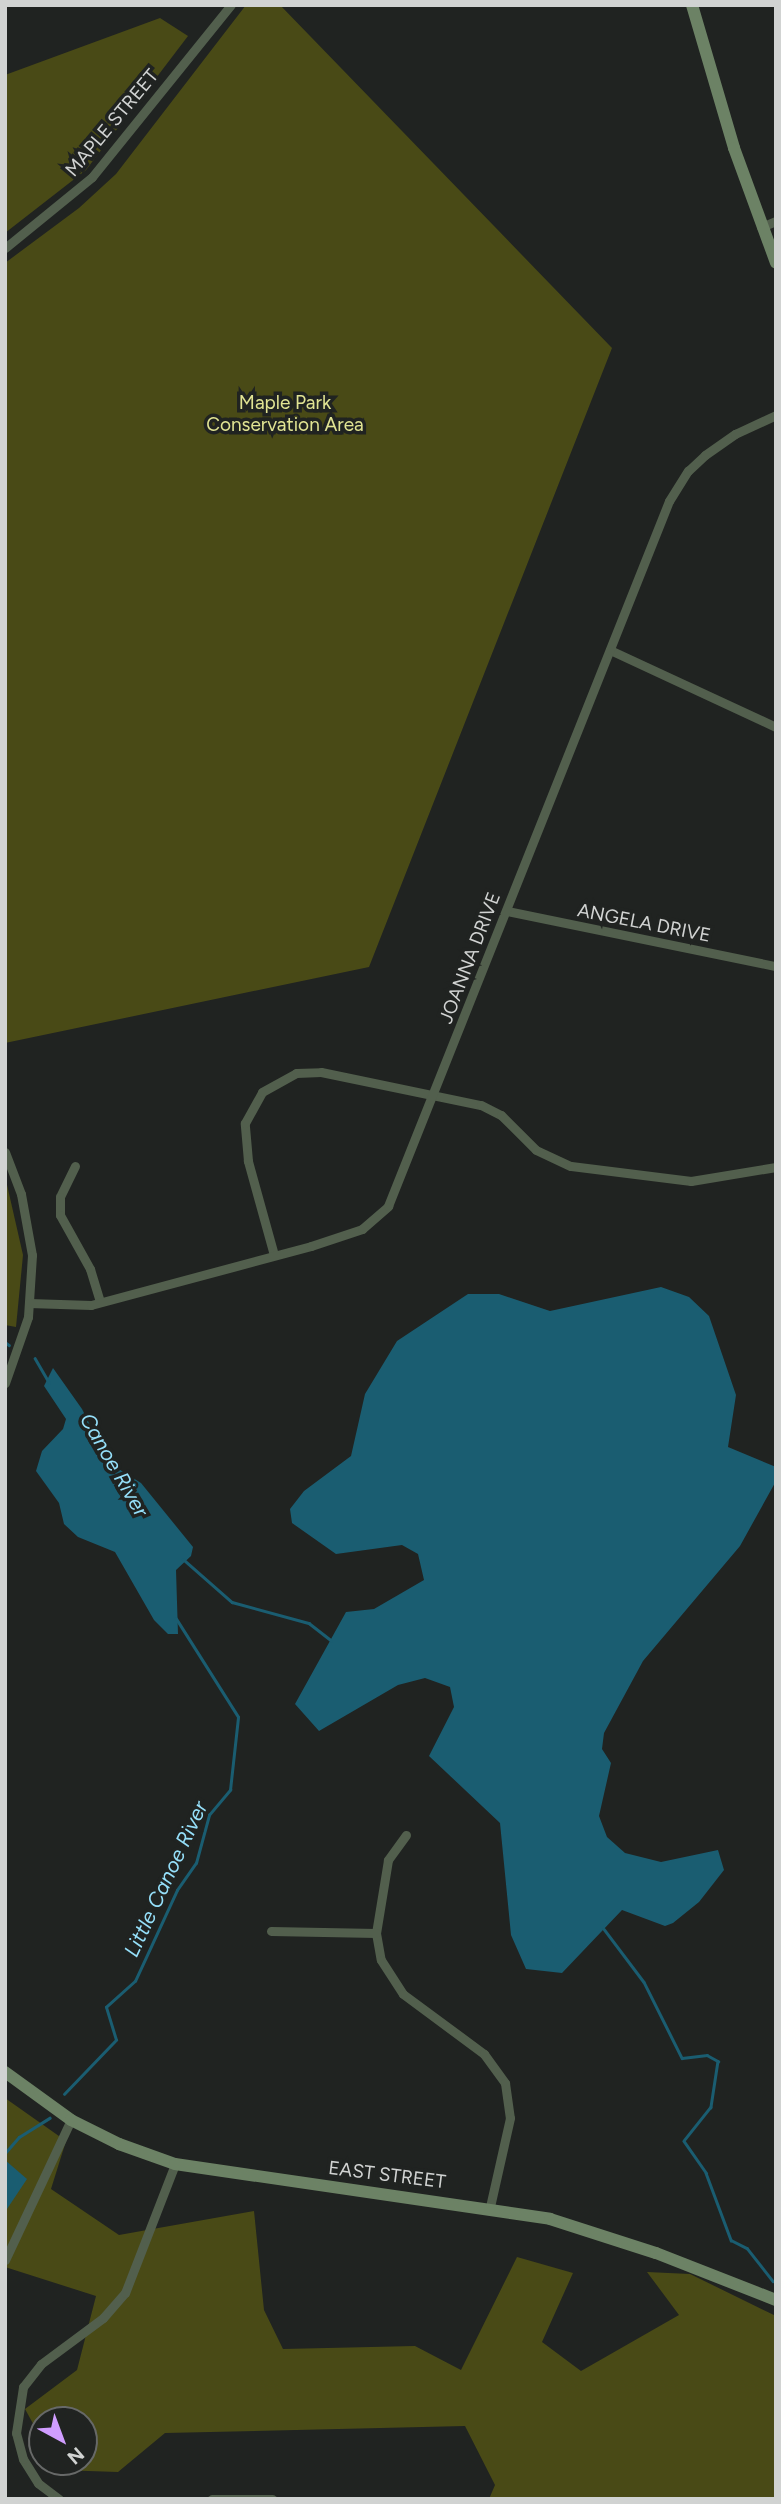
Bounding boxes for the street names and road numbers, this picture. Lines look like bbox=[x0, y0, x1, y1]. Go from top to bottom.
street label: MAPLE STREET bbox=[61, 65, 163, 181]
street label: JOANNA DRIVE bbox=[434, 889, 506, 1027]
street label: ANGELA DRIVE bbox=[575, 899, 713, 947]
street label: EAST STREET bbox=[327, 2156, 447, 2194]

